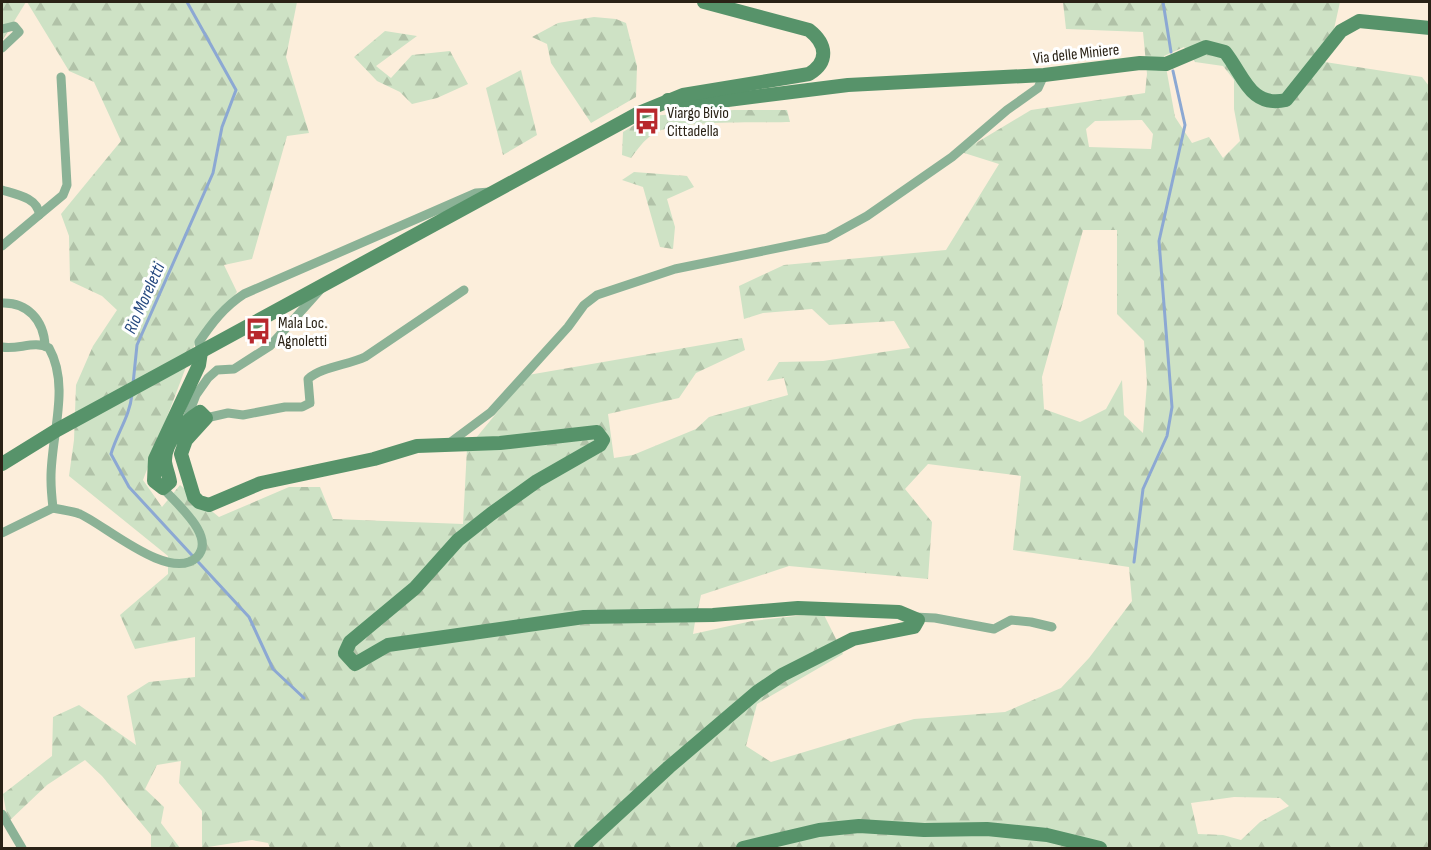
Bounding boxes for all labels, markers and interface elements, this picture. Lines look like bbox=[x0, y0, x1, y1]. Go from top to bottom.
street label: Via delle Miniere bbox=[1032, 41, 1120, 68]
place label: Viargo Bivio Cittadella bbox=[667, 104, 729, 141]
bus stop icon: Viargo Bivio Cittadella bbox=[632, 106, 662, 136]
water label: Rio Moreletti bbox=[120, 259, 170, 337]
place label: Mala Loc. Agnoletti bbox=[277, 314, 328, 351]
bus stop icon: Mala Loc. Agnoletti bbox=[243, 316, 273, 346]

